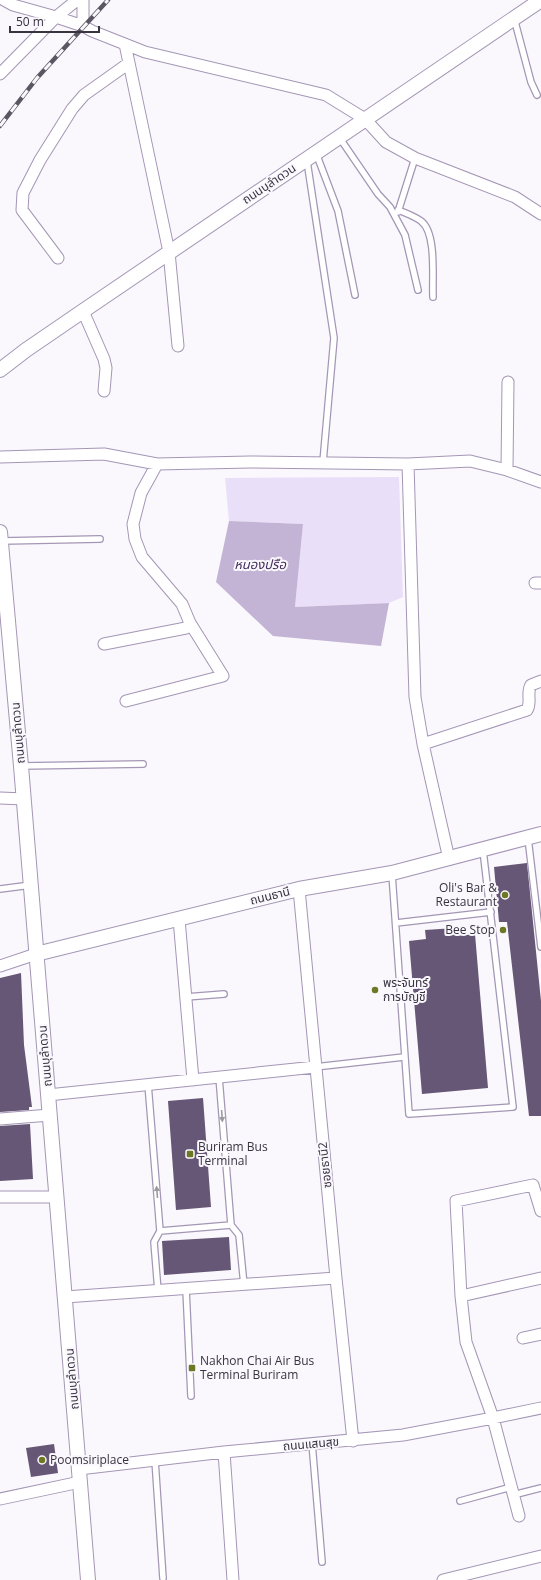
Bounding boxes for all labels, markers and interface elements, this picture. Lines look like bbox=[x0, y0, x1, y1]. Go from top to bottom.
scale bar bbox=[10, 8, 99, 34]
text: 50 m bbox=[16, 13, 44, 30]
street label: ถนนบุลำดวน bbox=[238, 159, 299, 208]
water label: หนองปรือ bbox=[234, 555, 286, 573]
street label: ถนนบุลำดวน bbox=[6, 702, 29, 764]
place label: Oli's Bar & Restaurant bbox=[436, 879, 497, 910]
street label: ถนนธานี bbox=[248, 882, 292, 909]
marker: Oli's Bar & Restaurant bbox=[500, 890, 510, 900]
place label: Bee Stop bbox=[445, 921, 495, 938]
marker: Bee Stop bbox=[498, 925, 508, 935]
place label: พระจันทร์ การบัญชี bbox=[383, 974, 429, 1005]
marker: พระจันทร์ การบัญชี bbox=[370, 985, 380, 995]
street label: ถนนบุลำดวน bbox=[33, 1025, 56, 1087]
one-way arrow bbox=[219, 1110, 226, 1122]
place label: Buriram Bus Terminal bbox=[198, 1138, 268, 1169]
street label: ซอยธานี2 bbox=[314, 1141, 335, 1189]
marker: Buriram Bus Terminal bbox=[185, 1149, 195, 1159]
one-way arrow bbox=[153, 1186, 160, 1198]
street label: ถนนบุลำดวน bbox=[60, 1348, 83, 1410]
place label: Nakhon Chai Air Bus Terminal Buriram bbox=[200, 1352, 315, 1383]
marker: Nakhon Chai Air Bus Terminal Buriram bbox=[187, 1363, 197, 1373]
street label: ถนนแสนสุข bbox=[282, 1433, 340, 1454]
place label: Poomsiriplace bbox=[50, 1451, 129, 1468]
marker: Poomsiriplace bbox=[37, 1455, 47, 1465]

